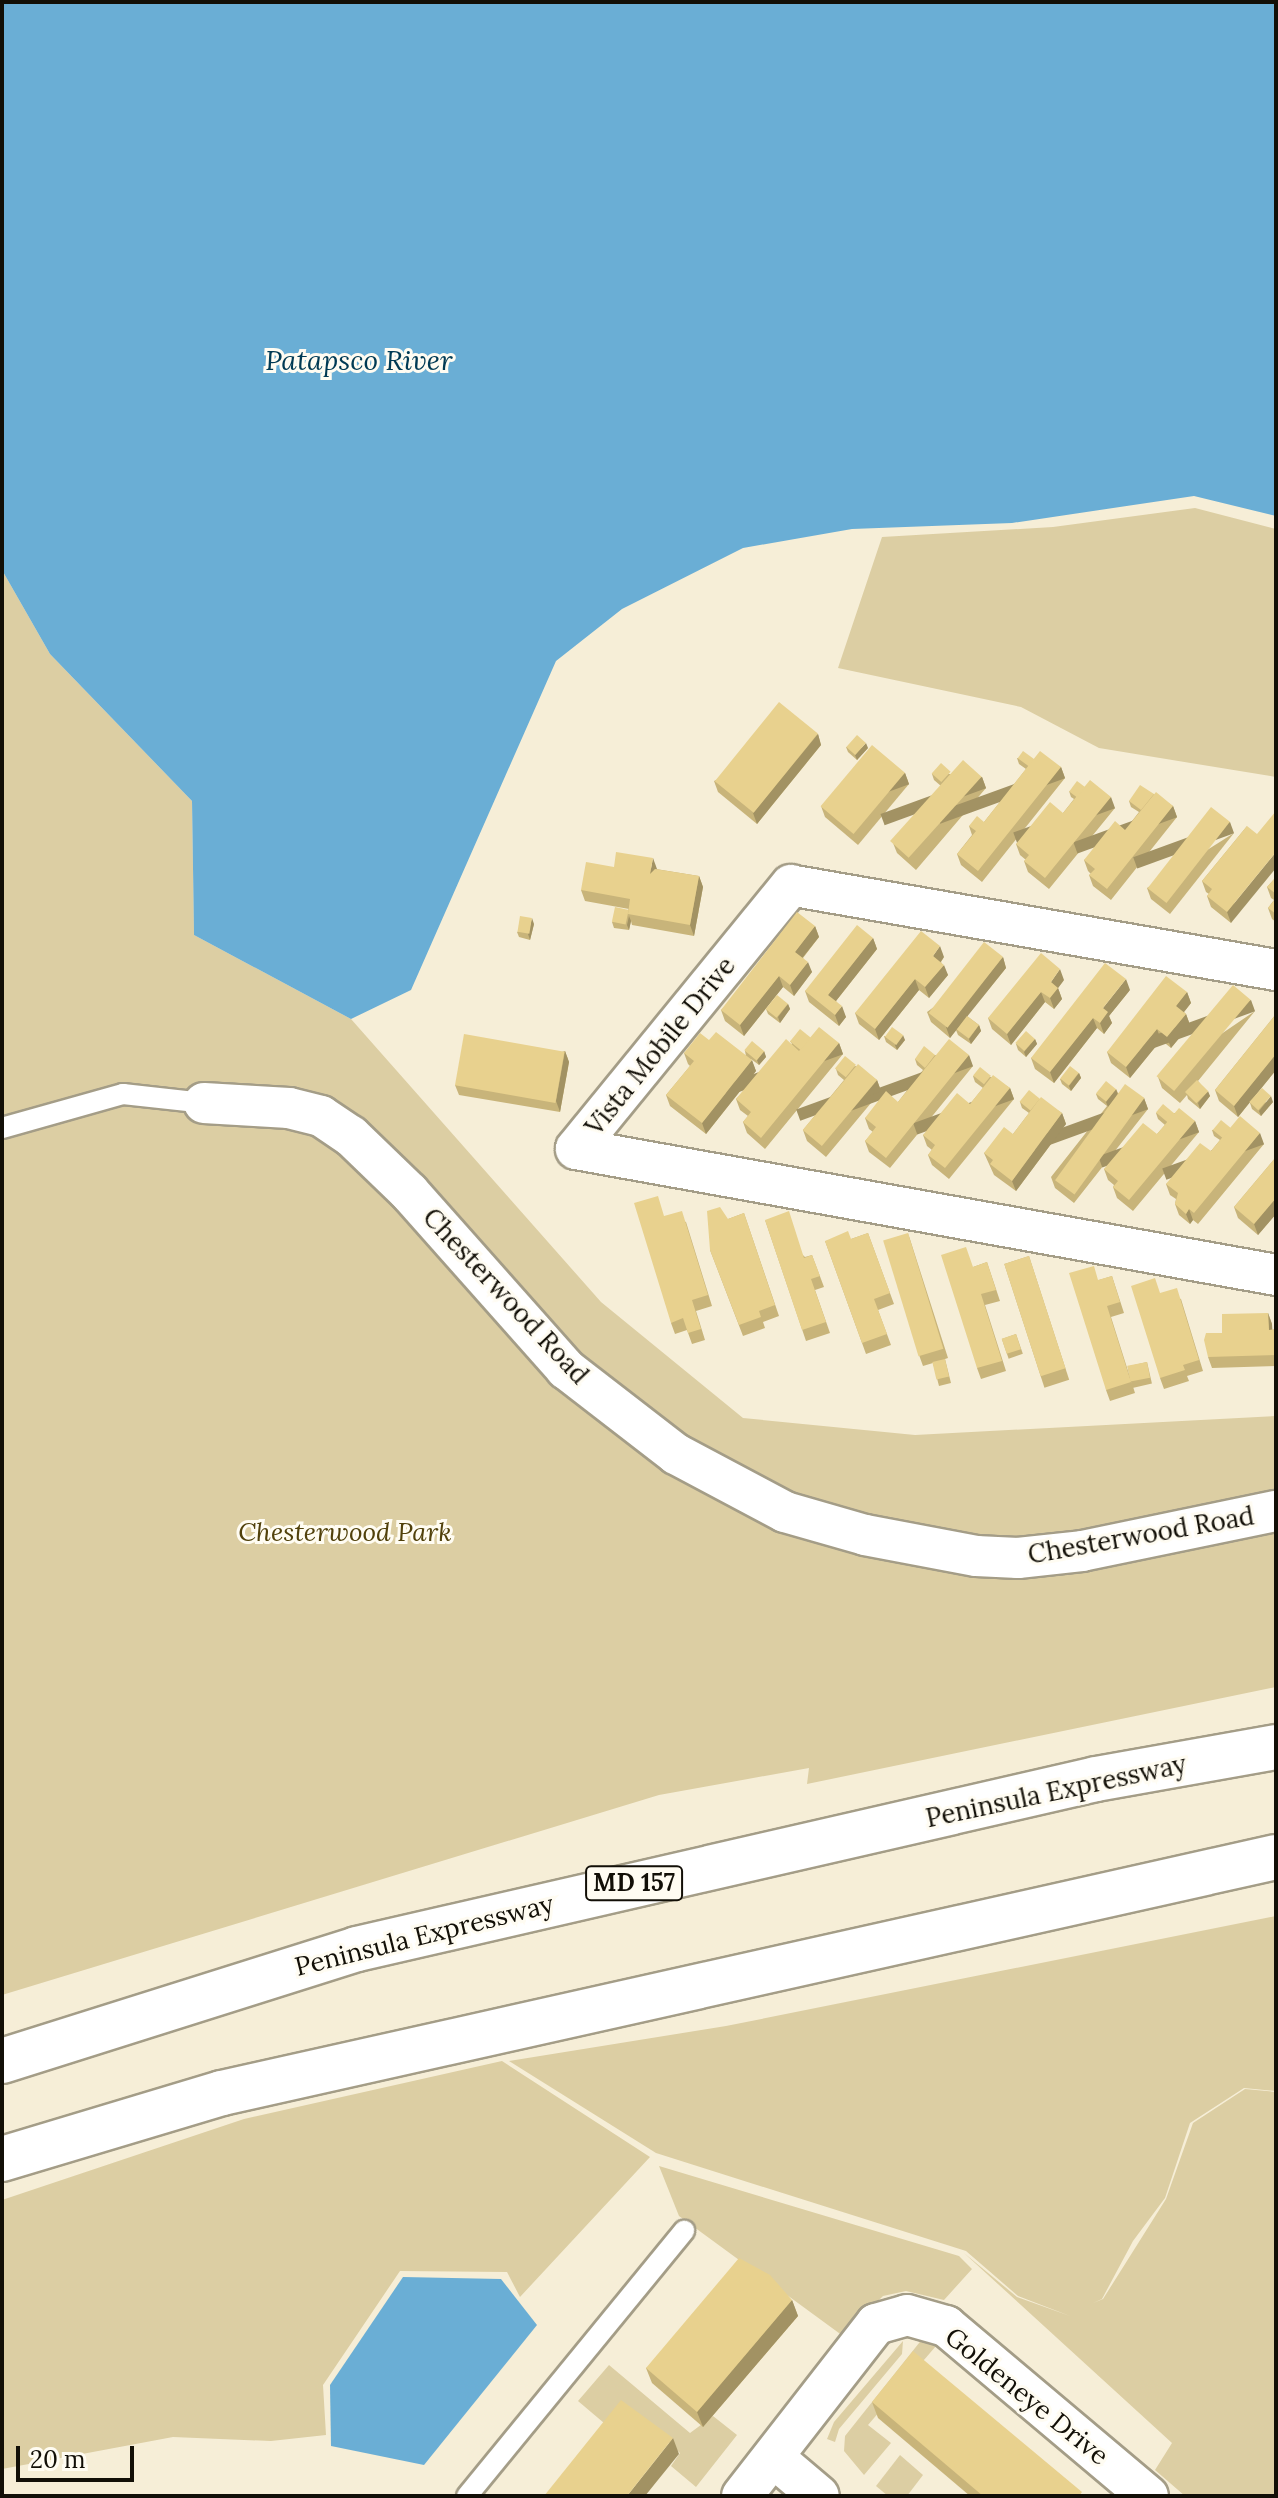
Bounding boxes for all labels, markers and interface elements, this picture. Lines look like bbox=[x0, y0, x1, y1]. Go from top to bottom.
water label: Patapsco River bbox=[265, 343, 453, 377]
street label: Vista Mobile Drive bbox=[578, 950, 742, 1142]
street label: Chesterwood Road bbox=[416, 1202, 596, 1390]
street label: Chesterwood Road bbox=[1025, 1500, 1257, 1570]
park label: Chesterwood Park bbox=[238, 1516, 452, 1548]
street label: Peninsula Expressway bbox=[923, 1748, 1189, 1834]
road number: MD 157 bbox=[584, 1863, 684, 1903]
street label: Peninsula Expressway bbox=[291, 1888, 557, 1982]
street label: Goldeneye Drive bbox=[939, 2321, 1115, 2471]
scale bar bbox=[20, 2430, 138, 2480]
text: 20 m bbox=[30, 2444, 86, 2475]

